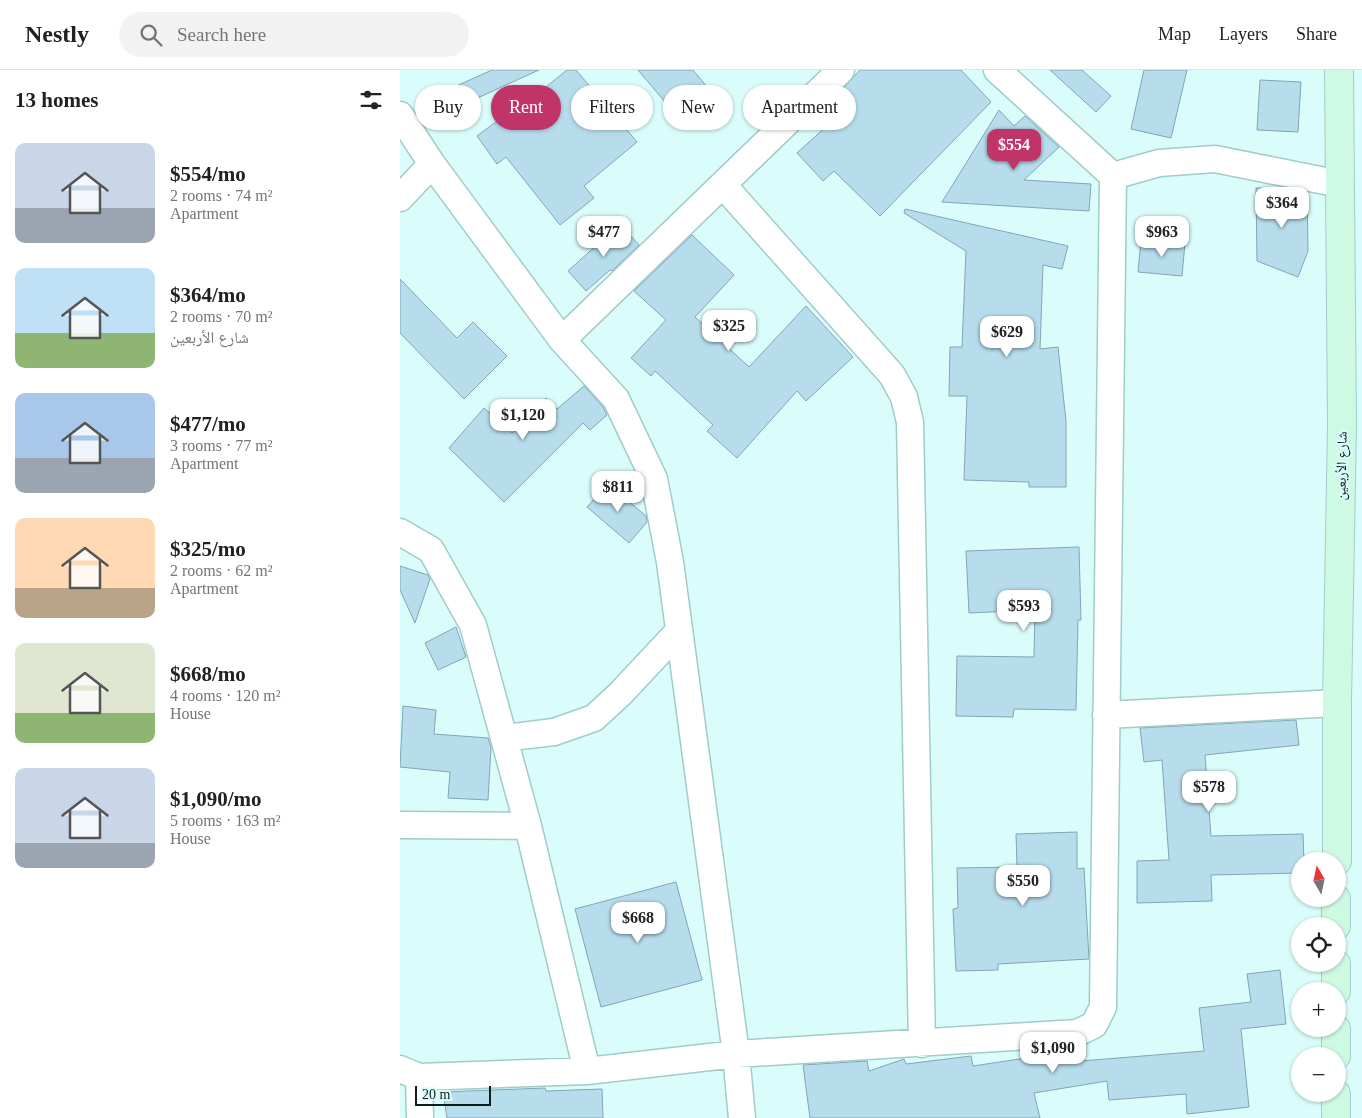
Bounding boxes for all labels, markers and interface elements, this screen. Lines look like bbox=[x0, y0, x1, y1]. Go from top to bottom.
search box bbox=[119, 12, 469, 57]
text: Nestly bbox=[25, 21, 89, 47]
icon: search bbox=[137, 21, 165, 49]
text: Search here bbox=[177, 24, 266, 45]
text: Map bbox=[1158, 24, 1191, 44]
text: Layers bbox=[1219, 24, 1268, 44]
text: Share bbox=[1296, 24, 1337, 44]
chip: Buy bbox=[415, 85, 481, 130]
chip: Rent bbox=[491, 85, 561, 130]
chip: Filters bbox=[571, 85, 653, 130]
chip: New bbox=[663, 85, 733, 130]
chip: Apartment bbox=[743, 85, 856, 130]
icon: filters bbox=[357, 86, 385, 114]
text: 13 homes bbox=[15, 88, 98, 112]
pin: $554 bbox=[984, 128, 1044, 171]
text: $554 bbox=[998, 136, 1030, 153]
text: $554/mo bbox=[170, 162, 246, 186]
icon: home bbox=[55, 163, 115, 223]
pin: $364 bbox=[1252, 186, 1312, 229]
text: 2 rooms · 74 m² bbox=[170, 187, 273, 204]
text: $364 bbox=[1266, 194, 1298, 211]
text: Apartment bbox=[170, 205, 238, 222]
pin: $477 bbox=[574, 216, 634, 258]
pin: $963 bbox=[1132, 216, 1192, 258]
text: $477 bbox=[588, 223, 620, 240]
text: $963 bbox=[1146, 223, 1178, 240]
text: $364/mo bbox=[170, 283, 246, 307]
icon: home bbox=[55, 288, 115, 348]
text: 2 rooms · 70 m² bbox=[170, 308, 273, 325]
pin: $325 bbox=[699, 310, 759, 352]
pin: $629 bbox=[977, 316, 1037, 358]
text: $325 bbox=[713, 317, 745, 334]
text: $629 bbox=[991, 323, 1023, 340]
text: شارع الأربعين bbox=[170, 329, 249, 346]
pin: $1,120 bbox=[482, 398, 564, 441]
text: $1,120 bbox=[501, 406, 545, 423]
text: $477/mo bbox=[170, 412, 246, 436]
icon: home bbox=[55, 413, 115, 473]
street label: شارع الأربعين bbox=[1333, 431, 1352, 501]
text: 3 rooms · 77 m² bbox=[170, 437, 273, 454]
text: Apartment bbox=[170, 455, 238, 472]
pin: $811 bbox=[588, 470, 648, 513]
text: $811 bbox=[602, 478, 634, 495]
text: $325/mo bbox=[170, 537, 246, 561]
icon: home bbox=[55, 538, 115, 598]
text: 2 rooms · 62 m² bbox=[170, 562, 273, 579]
text: Apartment bbox=[170, 580, 238, 597]
pin: $593 bbox=[994, 590, 1054, 632]
text: $593 bbox=[1008, 597, 1040, 614]
text: $668/mo bbox=[170, 662, 246, 686]
icon: home bbox=[55, 663, 115, 723]
text: 4 rooms · 120 m² bbox=[170, 687, 281, 704]
text: House bbox=[170, 705, 211, 722]
pin: $578 bbox=[1179, 770, 1239, 813]
text: $578 bbox=[1193, 778, 1225, 795]
text: $1,090/mo bbox=[170, 787, 262, 811]
icon: home bbox=[55, 788, 115, 848]
text: 5 rooms · 163 m² bbox=[170, 812, 281, 829]
text: House bbox=[170, 830, 211, 847]
north arrow bbox=[1291, 852, 1346, 908]
map controls bbox=[1291, 852, 1346, 1102]
pin: $550 bbox=[993, 864, 1053, 907]
text: $550 bbox=[1007, 872, 1039, 889]
pin: $668 bbox=[608, 902, 668, 944]
text: $668 bbox=[622, 909, 654, 926]
button: locate bbox=[1291, 917, 1346, 972]
button: + bbox=[1291, 982, 1346, 1037]
pin: $1,090 bbox=[1012, 1032, 1094, 1074]
text: $1,090 bbox=[1031, 1039, 1075, 1056]
button: − bbox=[1291, 1047, 1346, 1102]
scale bar bbox=[415, 1083, 491, 1106]
text: 20 m bbox=[422, 1087, 450, 1102]

